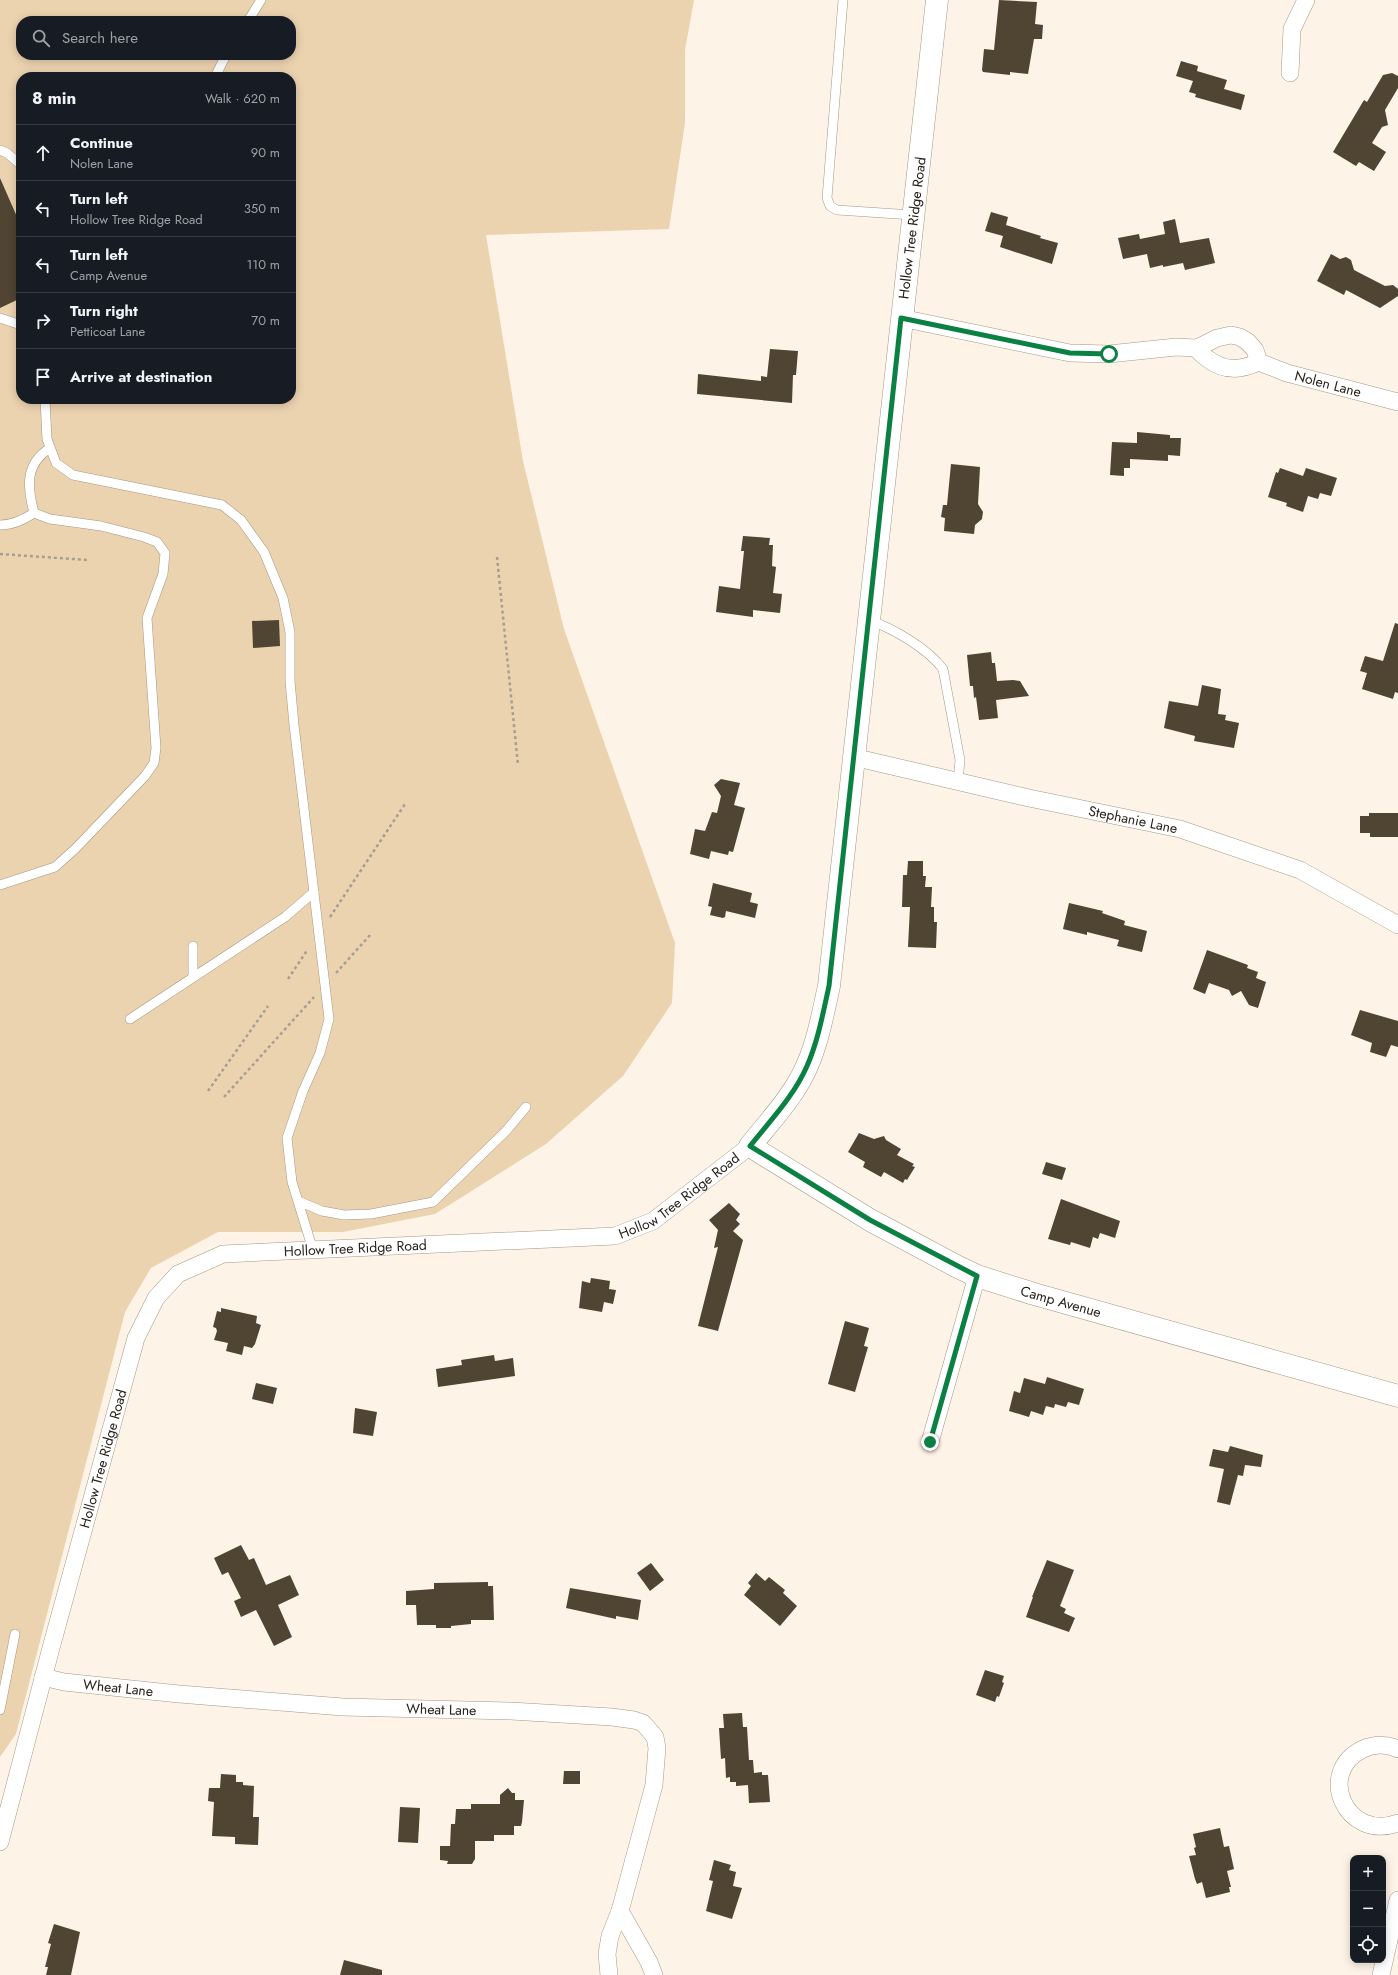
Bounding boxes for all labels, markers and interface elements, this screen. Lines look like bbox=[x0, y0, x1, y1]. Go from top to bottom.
search box bbox=[16, 16, 296, 60]
icon: search bbox=[30, 27, 52, 49]
text: Search here bbox=[62, 27, 138, 49]
text: 8 min bbox=[32, 86, 76, 110]
text: Walk · 620 m bbox=[205, 89, 280, 108]
text: Continue bbox=[70, 132, 133, 154]
icon: ahead bbox=[32, 142, 54, 164]
text: 90 m bbox=[251, 143, 280, 162]
text: Nolen Lane bbox=[70, 154, 133, 173]
street label: Hollow Tree Ridge Road bbox=[893, 156, 931, 300]
text: Turn left bbox=[70, 188, 128, 210]
icon: left bbox=[32, 198, 54, 220]
text: 350 m bbox=[244, 199, 280, 218]
text: Hollow Tree Ridge Road bbox=[70, 210, 203, 229]
text: Turn left bbox=[70, 244, 128, 266]
icon: left bbox=[32, 254, 54, 276]
text: 110 m bbox=[246, 255, 280, 274]
text: Camp Avenue bbox=[70, 266, 147, 285]
text: Turn right bbox=[70, 300, 138, 322]
icon: right bbox=[32, 310, 54, 332]
text: 70 m bbox=[251, 311, 280, 330]
text: Petticoat Lane bbox=[70, 322, 145, 341]
route start bbox=[1100, 345, 1118, 363]
street label: Nolen Lane bbox=[1292, 365, 1363, 402]
icon: arrive bbox=[32, 366, 54, 388]
text: Arrive at destination bbox=[70, 366, 212, 388]
street label: Stephanie Lane bbox=[1087, 800, 1179, 838]
street label: Hollow Tree Ridge Road bbox=[616, 1148, 744, 1244]
street label: Hollow Tree Ridge Road bbox=[283, 1235, 427, 1261]
street label: Camp Avenue bbox=[1018, 1280, 1104, 1322]
street label: Hollow Tree Ridge Road bbox=[74, 1387, 131, 1530]
route end bbox=[921, 1433, 939, 1451]
street label: Wheat Lane bbox=[82, 1674, 154, 1701]
street label: Wheat Lane bbox=[406, 1699, 477, 1720]
map controls bbox=[1350, 1855, 1386, 1963]
button: + bbox=[1350, 1855, 1386, 1891]
button: − bbox=[1350, 1891, 1386, 1927]
button: locate bbox=[1350, 1927, 1386, 1963]

